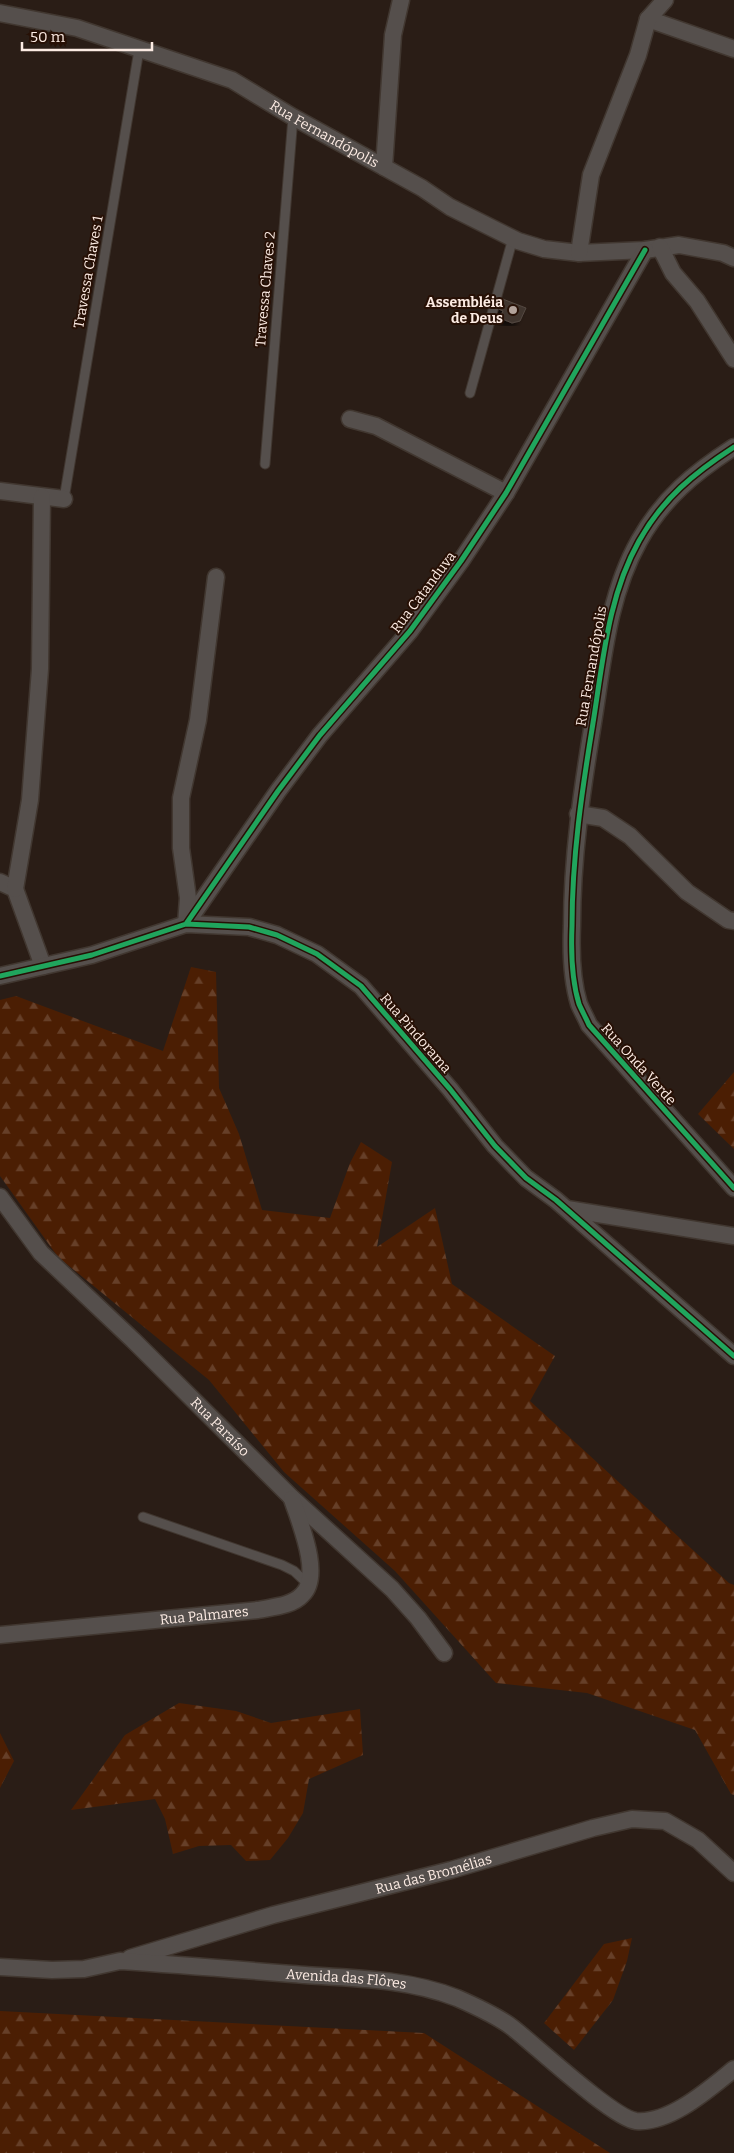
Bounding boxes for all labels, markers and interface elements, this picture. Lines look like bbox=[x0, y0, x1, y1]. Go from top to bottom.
scale bar bbox=[22, 20, 152, 52]
text: 50 m bbox=[30, 28, 66, 46]
street label: Rua Fernandópolis bbox=[267, 97, 382, 172]
street label: Travessa Chaves 1 bbox=[70, 214, 107, 330]
street label: Travessa Chaves 2 bbox=[252, 231, 279, 348]
place label: Assembléia de Deus bbox=[426, 294, 503, 327]
marker: Assembléia de Deus bbox=[507, 304, 519, 316]
street label: Rua Catanduva bbox=[387, 548, 460, 636]
street label: Rua Fernandópolis bbox=[573, 605, 610, 728]
street label: Rua Pindorama bbox=[376, 990, 455, 1077]
street label: Rua Onda Verde bbox=[598, 1020, 680, 1109]
street label: Rua Paraíso bbox=[187, 1394, 253, 1460]
street label: Rua Palmares bbox=[159, 1603, 249, 1628]
street label: Rua das Bromélias bbox=[374, 1850, 494, 1898]
street label: Avenida das Flôres bbox=[285, 1965, 408, 1993]

